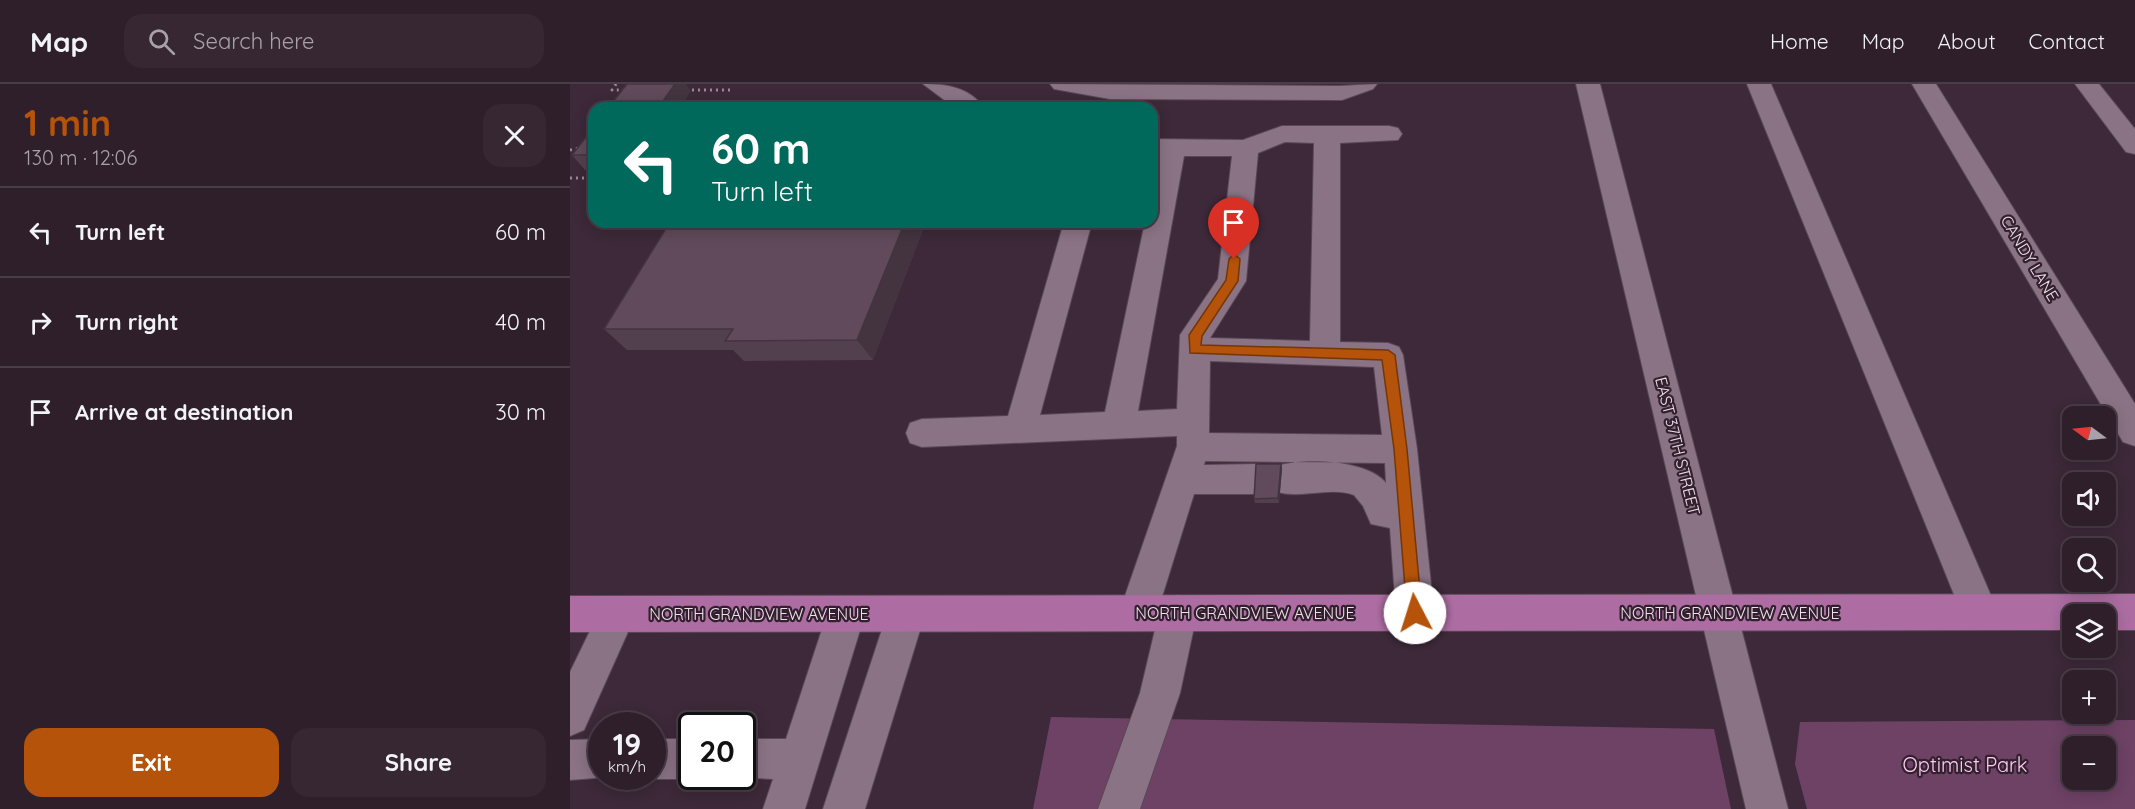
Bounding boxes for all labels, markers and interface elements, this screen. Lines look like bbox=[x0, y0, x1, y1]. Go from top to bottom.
search box bbox=[124, 14, 544, 68]
text: Map bbox=[30, 24, 88, 59]
icon: search bbox=[145, 25, 178, 58]
text: Search here bbox=[193, 27, 315, 55]
text: Home bbox=[1770, 28, 1829, 54]
text: Map bbox=[1862, 28, 1905, 54]
text: About bbox=[1938, 28, 1996, 54]
text: Contact bbox=[2029, 28, 2105, 54]
text: 1 min bbox=[24, 100, 111, 145]
button: close bbox=[483, 104, 546, 167]
text: 60 m bbox=[711, 122, 811, 175]
icon: left bbox=[612, 126, 690, 204]
text: 130 m · 12:06 bbox=[24, 145, 137, 170]
text: Turn left bbox=[711, 174, 813, 208]
pin bbox=[1208, 197, 1259, 259]
icon: arrive bbox=[1217, 206, 1250, 239]
street label: CANDY LANE bbox=[1997, 212, 2063, 304]
icon: left bbox=[24, 216, 57, 249]
text: Turn left bbox=[75, 218, 165, 246]
text: 60 m bbox=[495, 218, 546, 246]
icon: right bbox=[24, 306, 57, 339]
text: Turn right bbox=[75, 308, 179, 336]
text: 40 m bbox=[495, 308, 546, 336]
street label: EAST 37TH STREET bbox=[1651, 375, 1705, 518]
icon: arrive bbox=[24, 396, 57, 429]
text: Arrive at destination bbox=[75, 398, 293, 426]
text: 30 m bbox=[495, 398, 546, 426]
north arrow bbox=[2062, 406, 2116, 460]
map controls bbox=[2062, 406, 2116, 790]
button: sound bbox=[2062, 472, 2116, 526]
button: search bbox=[2062, 538, 2116, 592]
position arrow bbox=[1383, 581, 1447, 645]
street label: NORTH GRANDVIEW AVENUE bbox=[1135, 603, 1355, 623]
street label: NORTH GRANDVIEW AVENUE bbox=[1620, 603, 1840, 623]
street label: NORTH GRANDVIEW AVENUE bbox=[649, 604, 869, 624]
button: layers bbox=[2062, 604, 2116, 658]
button: + bbox=[2062, 670, 2116, 724]
speed limit sign: 20 bbox=[678, 712, 756, 790]
text: 19 bbox=[613, 725, 641, 763]
button: Exit bbox=[24, 728, 279, 797]
button: Share bbox=[291, 728, 546, 797]
button: − bbox=[2062, 736, 2116, 790]
park label: Optimist Park bbox=[1903, 752, 2027, 777]
text: km/h bbox=[608, 757, 646, 776]

